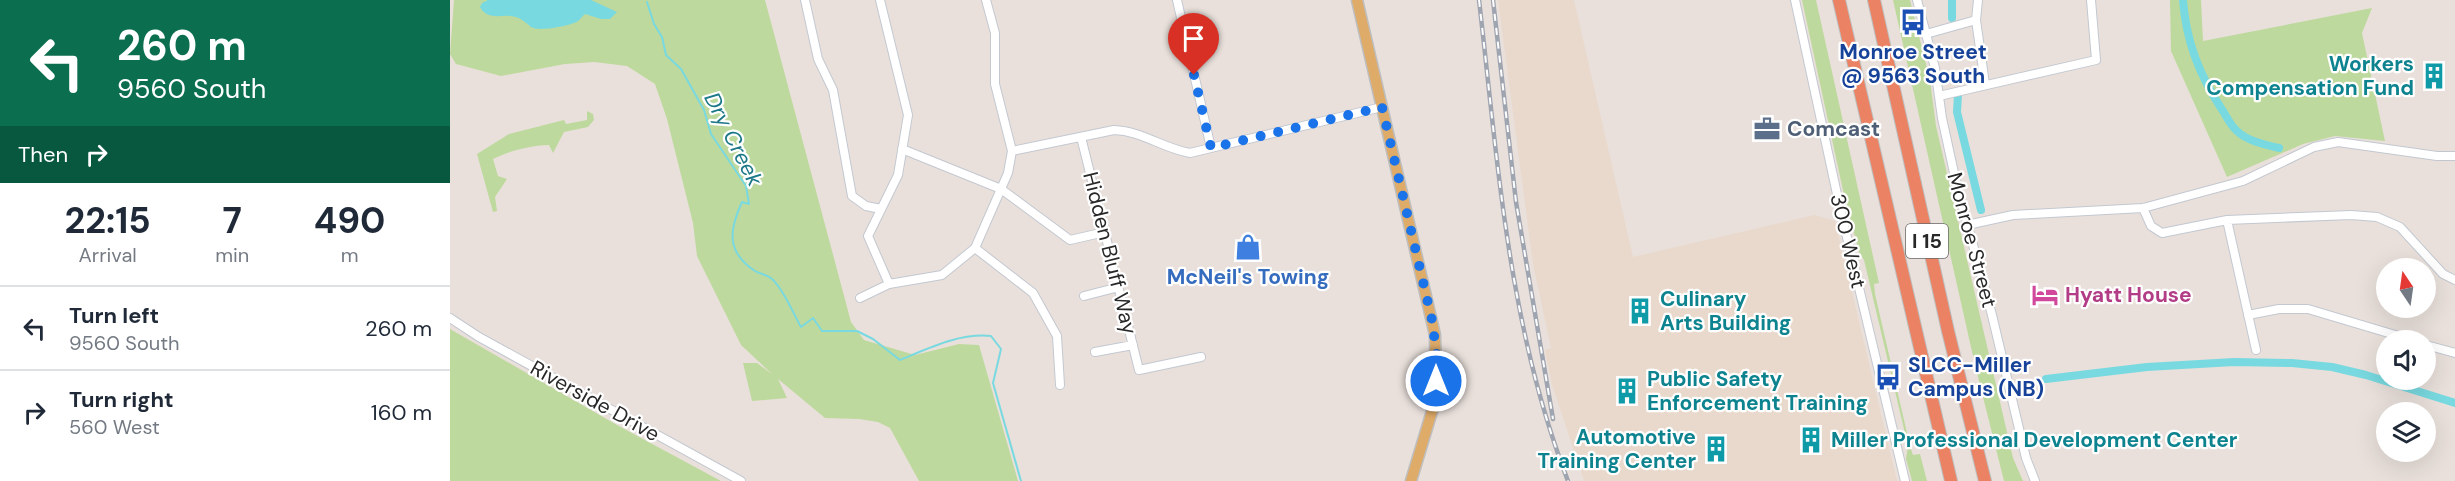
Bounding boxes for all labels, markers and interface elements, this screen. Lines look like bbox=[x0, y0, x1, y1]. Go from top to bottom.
bus stop icon: Monroe Street @ 9563 South bbox=[1898, 7, 1928, 37]
pin bbox=[1168, 13, 1219, 75]
text: 260 m bbox=[117, 18, 247, 73]
icon: arrive bbox=[1177, 22, 1210, 55]
icon: left bbox=[18, 24, 96, 102]
place label: Monroe Street @ 9563 South bbox=[1839, 38, 1987, 90]
place label: Workers Compensation Fund bbox=[2206, 50, 2414, 102]
building icon: Workers Compensation Fund bbox=[2419, 61, 2449, 91]
text: 9560 South bbox=[117, 71, 266, 106]
water label: Dry Creek bbox=[698, 87, 770, 192]
office icon: Comcast bbox=[1752, 114, 1782, 144]
place label: Comcast bbox=[1787, 115, 1880, 143]
icon: right bbox=[80, 138, 113, 171]
text: Then bbox=[18, 140, 68, 169]
street label: Hidden Bluff Way bbox=[1076, 169, 1144, 338]
street label: Monroe Street bbox=[1940, 169, 2004, 311]
street label: 300 West bbox=[1824, 191, 1872, 291]
text: 22:15 bbox=[65, 197, 151, 244]
text: 7 bbox=[223, 197, 242, 244]
text: 490 bbox=[314, 197, 385, 244]
road number: I 15 bbox=[1906, 224, 1948, 258]
shop icon: McNeil's Towing bbox=[1233, 232, 1263, 262]
text: Arrival bbox=[78, 242, 137, 268]
text: min bbox=[215, 242, 249, 268]
text: m bbox=[341, 242, 359, 268]
north arrow bbox=[2376, 258, 2436, 318]
map controls bbox=[2376, 258, 2436, 462]
place label: McNeil's Towing bbox=[1167, 263, 1329, 291]
hotel icon: Hyatt House bbox=[2030, 280, 2060, 310]
place label: Hyatt House bbox=[2065, 281, 2192, 309]
place label: Culinary Arts Building bbox=[1660, 285, 1791, 337]
building icon: Culinary Arts Building bbox=[1625, 296, 1655, 326]
text: Turn left bbox=[69, 301, 159, 330]
icon: left bbox=[18, 312, 51, 345]
text: 260 m bbox=[365, 314, 432, 343]
text: 9560 South bbox=[69, 330, 180, 356]
button: sound bbox=[2376, 330, 2436, 390]
position arrow bbox=[1404, 349, 1468, 413]
place label: SLCC-Miller Campus (NB) bbox=[1908, 351, 2044, 403]
street label: Riverside Drive bbox=[525, 354, 665, 448]
bus stop icon: SLCC-Miller Campus (NB) bbox=[1873, 362, 1903, 392]
place label: Public Safety Enforcement Training bbox=[1647, 365, 1868, 417]
building icon: Public Safety Enforcement Training bbox=[1612, 376, 1642, 406]
text: Turn right bbox=[69, 385, 174, 414]
icon: right bbox=[18, 396, 51, 429]
text: 160 m bbox=[371, 398, 432, 427]
button: layers bbox=[2376, 402, 2436, 462]
text: 560 West bbox=[69, 414, 160, 440]
place label: Automotive Training Center bbox=[1538, 423, 1696, 475]
building icon: Miller Professional Development Center bbox=[1796, 425, 1826, 455]
place label: Miller Professional Development Center bbox=[1831, 426, 2238, 454]
building icon: Automotive Training Center bbox=[1701, 434, 1731, 464]

